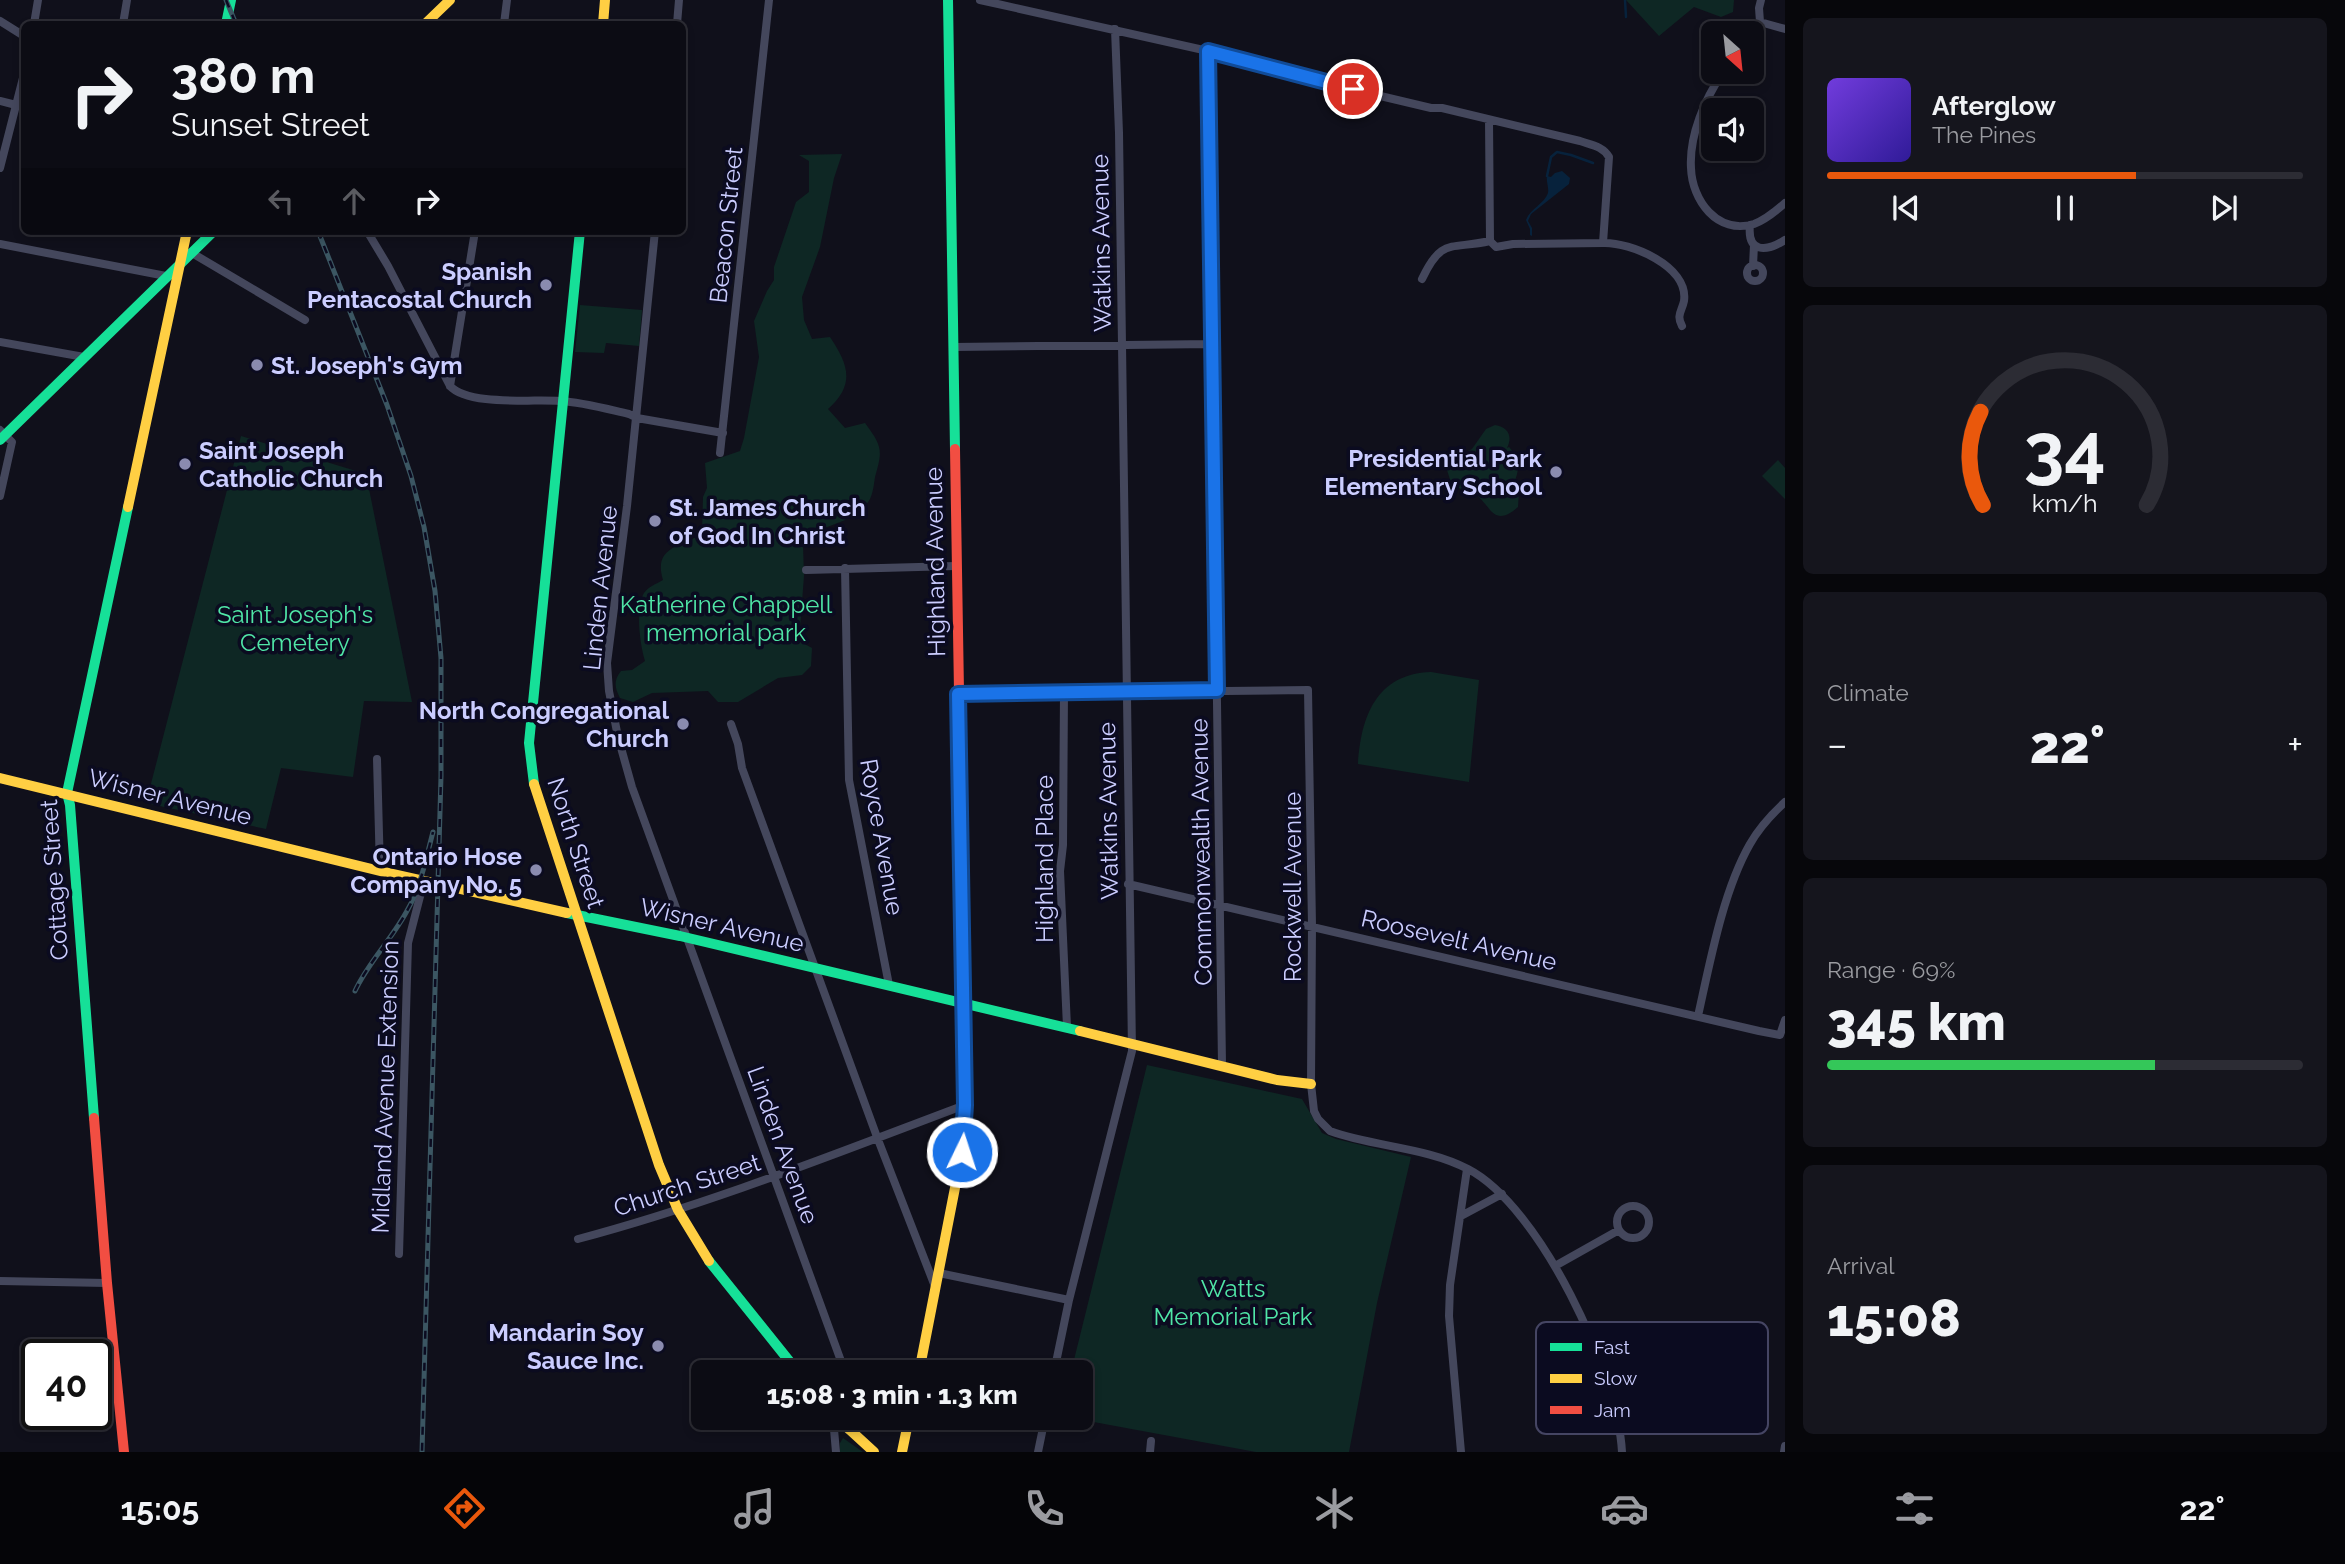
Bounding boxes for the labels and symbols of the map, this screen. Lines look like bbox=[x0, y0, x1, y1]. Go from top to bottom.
north arrow bbox=[1701, 21, 1764, 84]
pin bbox=[1323, 59, 1383, 119]
street label: Beacon Street bbox=[703, 145, 749, 305]
street label: Watkins Avenue bbox=[1085, 154, 1117, 332]
place label: Spanish Pentacostal Church bbox=[307, 257, 532, 314]
marker: Spanish Pentacostal Church bbox=[538, 277, 554, 293]
place label: St. Joseph's Gym bbox=[271, 351, 463, 380]
marker: St. Joseph's Gym bbox=[249, 357, 265, 373]
place label: Saint Joseph Catholic Church bbox=[199, 436, 383, 493]
place label: Presidential Park Elementary School bbox=[1324, 444, 1543, 501]
marker: Saint Joseph Catholic Church bbox=[177, 456, 193, 472]
marker: Presidential Park Elementary School bbox=[1548, 464, 1564, 480]
street label: Highland Avenue bbox=[919, 467, 951, 657]
place label: St. James Church of God In Christ bbox=[669, 493, 866, 550]
street label: Linden Avenue bbox=[577, 504, 623, 672]
marker: St. James Church of God In Christ bbox=[647, 513, 663, 529]
park label: Katherine Chappell memorial park bbox=[620, 590, 833, 647]
park label: Saint Joseph's Cemetery bbox=[217, 600, 373, 657]
place label: North Congregational Church bbox=[419, 696, 669, 753]
marker: North Congregational Church bbox=[675, 716, 691, 732]
street label: Commonwealth Avenue bbox=[1184, 718, 1218, 986]
street label: Watkins Avenue bbox=[1092, 722, 1124, 900]
street label: Royce Avenue bbox=[854, 756, 910, 918]
street label: Wisner Avenue bbox=[85, 763, 255, 831]
street label: North Street bbox=[541, 774, 611, 912]
street label: Highland Place bbox=[1030, 775, 1059, 943]
street label: Rockwell Avenue bbox=[1278, 792, 1307, 982]
street label: Cottage Street bbox=[34, 799, 74, 961]
place label: Ontario Hose Company No. 5 bbox=[350, 842, 522, 899]
marker: Ontario Hose Company No. 5 bbox=[528, 862, 544, 878]
street label: Wisner Avenue bbox=[637, 892, 807, 958]
street label: Roosevelt Avenue bbox=[1358, 903, 1560, 977]
street label: Midland Avenue Extension bbox=[365, 940, 405, 1234]
street label: Linden Avenue bbox=[741, 1062, 825, 1228]
position arrow bbox=[925, 1115, 999, 1189]
street label: Church Street bbox=[610, 1148, 764, 1222]
park label: Watts Memorial Park bbox=[1154, 1274, 1313, 1331]
place label: Mandarin Soy Sauce Inc. bbox=[488, 1318, 644, 1375]
legend bbox=[1536, 1322, 1768, 1434]
text: Fast bbox=[1594, 1336, 1630, 1358]
marker: Mandarin Soy Sauce Inc. bbox=[650, 1338, 666, 1354]
speed limit sign: 40 bbox=[21, 1339, 112, 1430]
text: Slow bbox=[1594, 1367, 1638, 1389]
text: Jam bbox=[1594, 1399, 1631, 1421]

